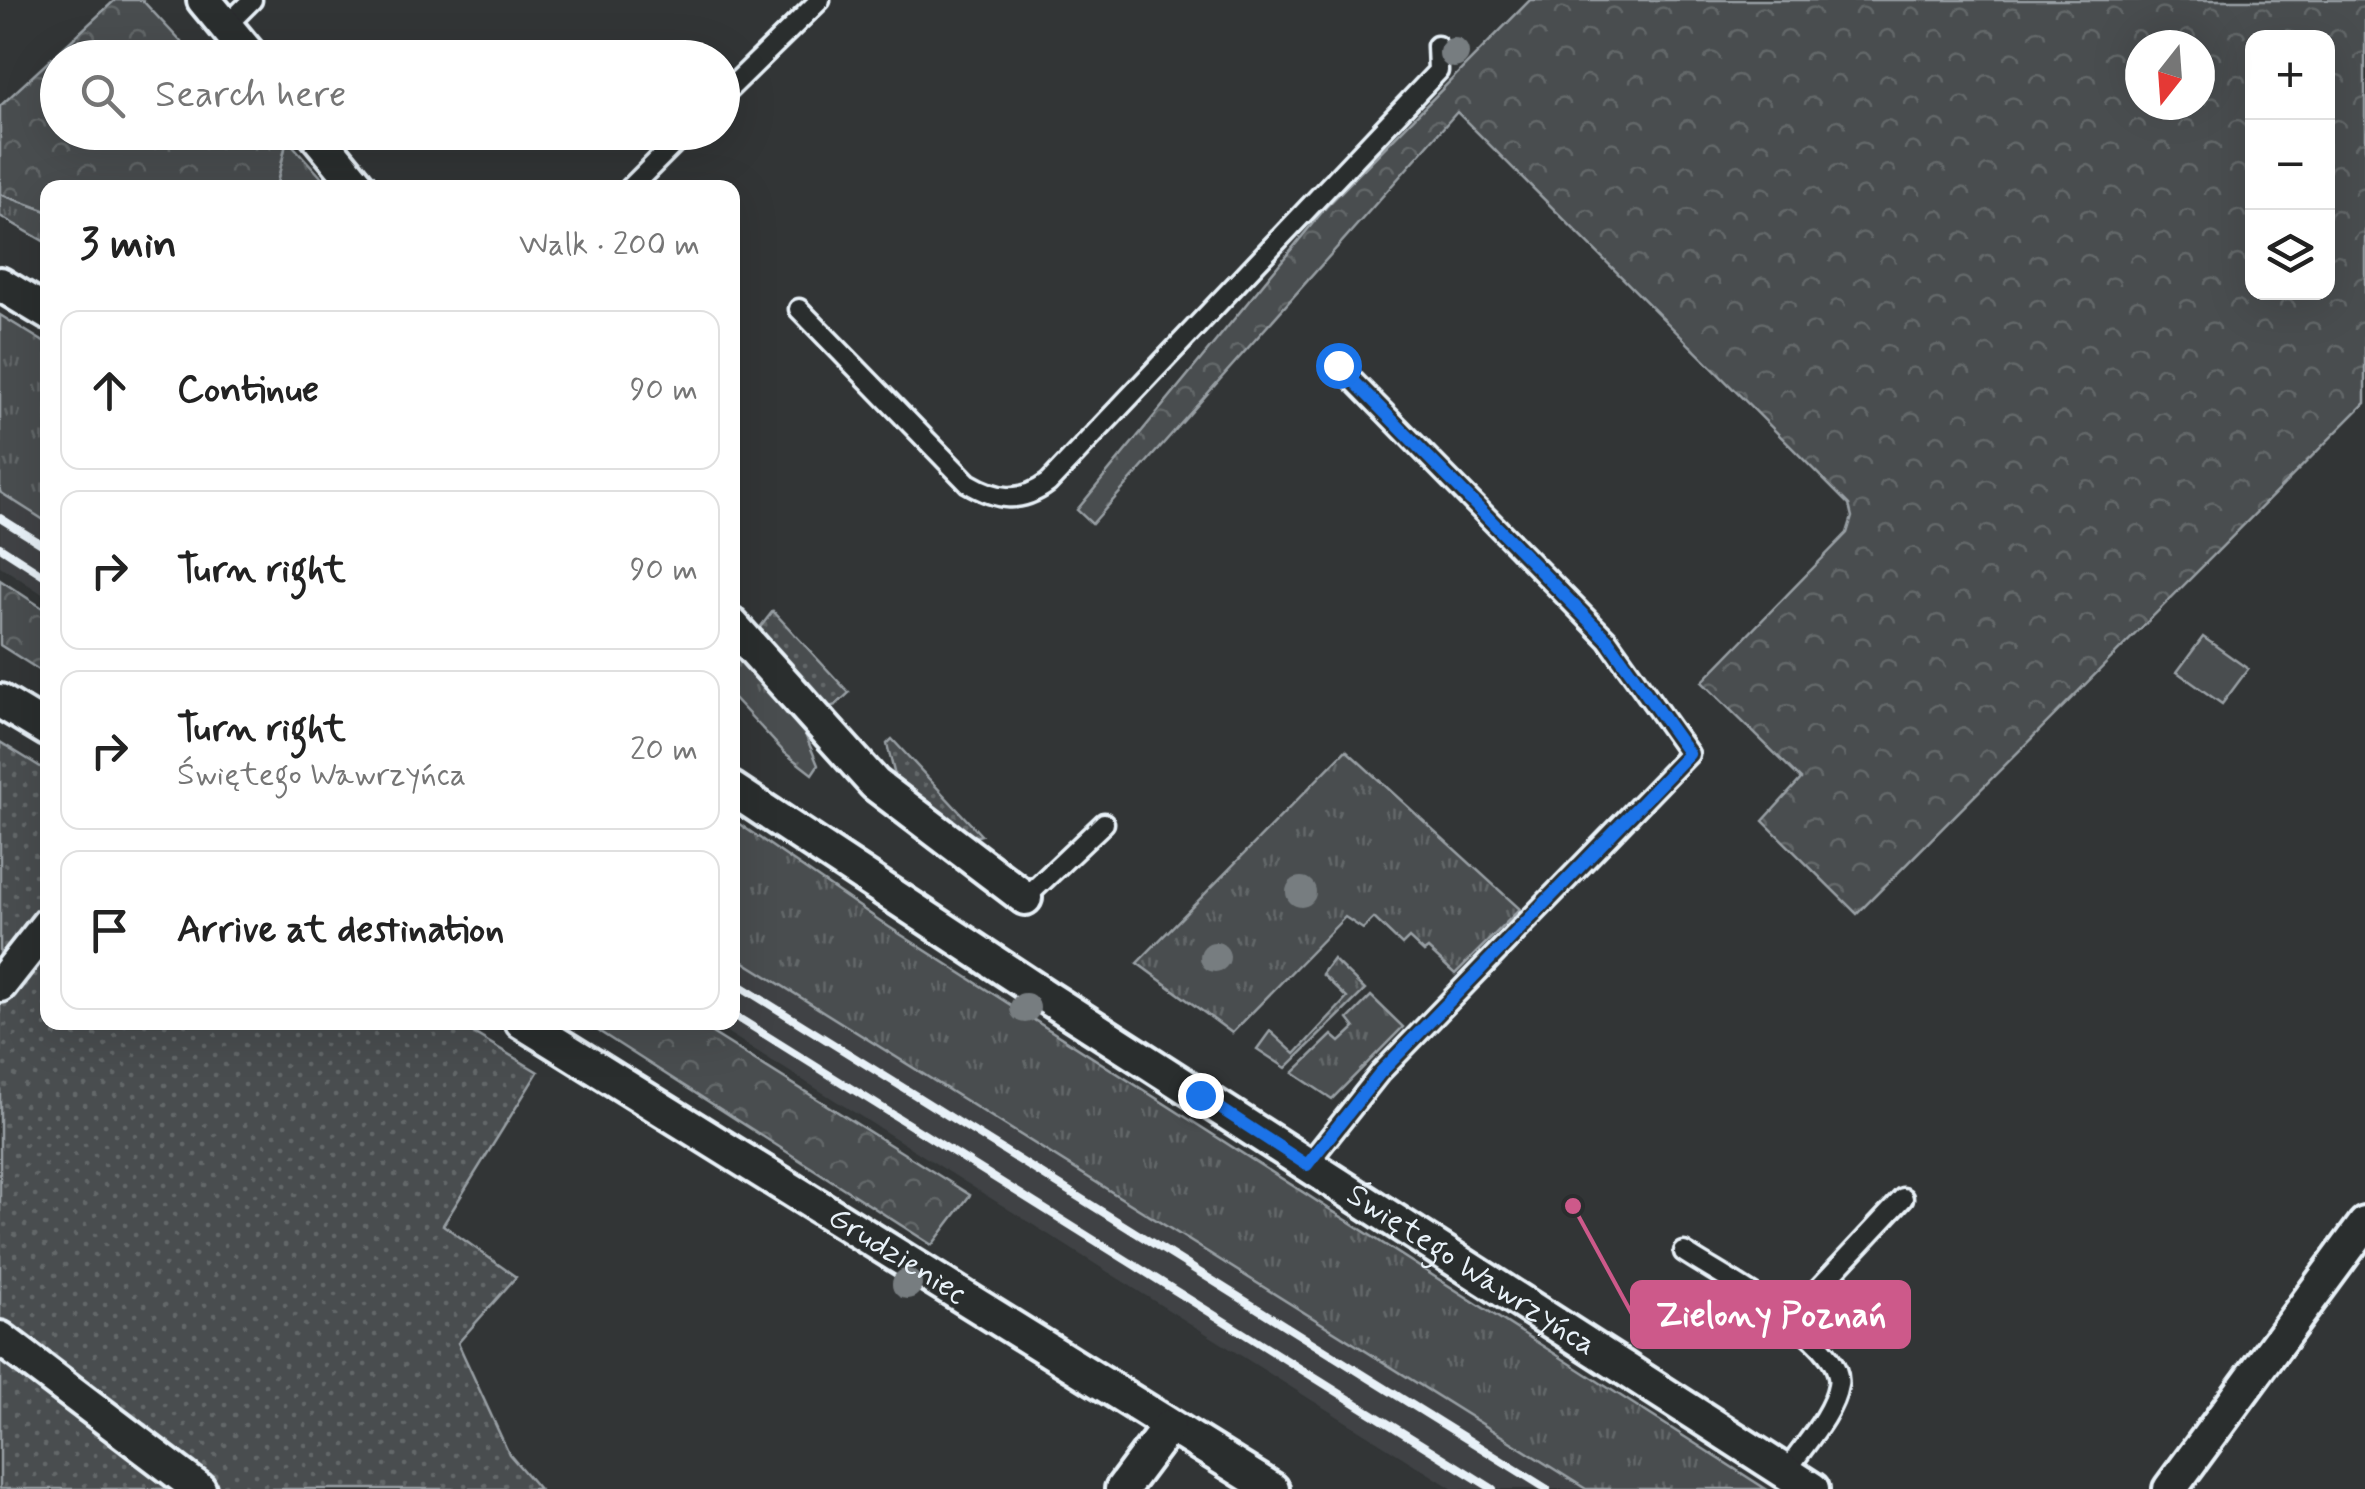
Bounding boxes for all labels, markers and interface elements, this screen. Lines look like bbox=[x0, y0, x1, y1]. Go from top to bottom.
north arrow bbox=[2125, 30, 2215, 120]
map controls bbox=[2245, 30, 2335, 300]
button: + bbox=[2245, 30, 2335, 120]
search box bbox=[40, 40, 740, 150]
icon: search bbox=[75, 68, 130, 123]
text: Search here bbox=[155, 71, 346, 120]
button: − bbox=[2245, 120, 2335, 210]
button: layers bbox=[2245, 210, 2335, 300]
text: 3 min bbox=[80, 218, 177, 273]
text: Walk · 200 m bbox=[519, 224, 700, 266]
route start bbox=[1316, 343, 1362, 389]
icon: ahead bbox=[82, 363, 137, 418]
text: Continue bbox=[177, 366, 319, 415]
text: 90 m bbox=[630, 369, 698, 411]
icon: right bbox=[82, 543, 137, 598]
text: Turn right bbox=[177, 546, 346, 595]
text: 90 m bbox=[630, 549, 698, 591]
text: Turn right bbox=[177, 705, 346, 754]
icon: right bbox=[82, 723, 137, 778]
text: 20 m bbox=[630, 729, 698, 771]
text: Świętego Wawrzyńca bbox=[177, 754, 466, 796]
icon: arrive bbox=[82, 903, 137, 958]
text: Arrive at destination bbox=[177, 906, 504, 955]
route end bbox=[1178, 1073, 1224, 1119]
street label: Świętego Wawrzyńca bbox=[1338, 1174, 1604, 1366]
street label: Grudzieniec bbox=[820, 1197, 975, 1315]
callout: Zielony Poznań bbox=[1632, 1282, 1909, 1347]
text: Zielony Poznań bbox=[1656, 1293, 1886, 1339]

